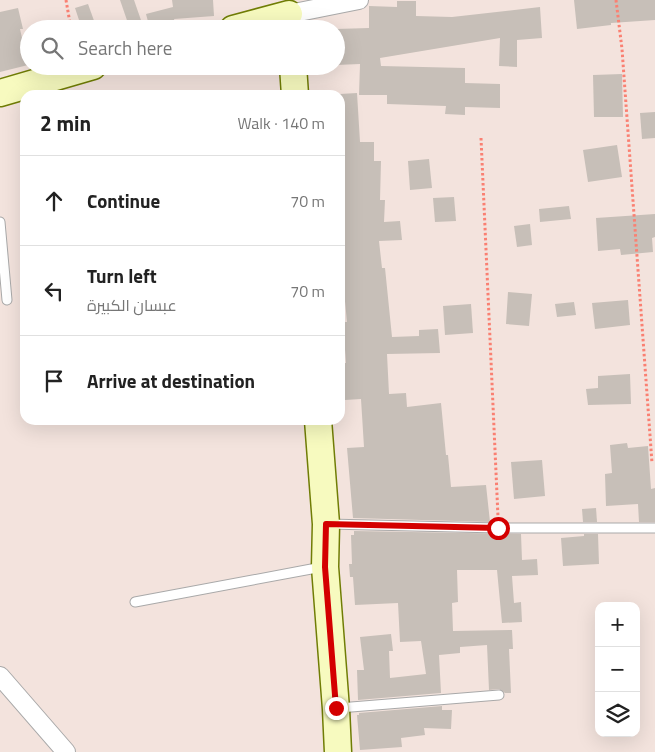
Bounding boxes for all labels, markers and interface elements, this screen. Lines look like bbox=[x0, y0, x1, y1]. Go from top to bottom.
search box bbox=[20, 20, 345, 75]
text: Search here bbox=[78, 33, 172, 62]
icon: search bbox=[38, 34, 66, 62]
text: 2 min bbox=[40, 107, 91, 139]
text: Walk · 140 m bbox=[237, 111, 325, 135]
text: Continue bbox=[87, 186, 160, 215]
icon: ahead bbox=[40, 187, 68, 215]
text: 70 m bbox=[290, 189, 325, 213]
text: Turn left bbox=[87, 261, 157, 290]
icon: left bbox=[40, 277, 68, 305]
text: 70 m bbox=[290, 279, 325, 303]
text: عبسان الكبيرة bbox=[87, 293, 177, 317]
text: Arrive at destination bbox=[87, 366, 255, 395]
icon: arrive bbox=[40, 367, 68, 395]
route start bbox=[487, 517, 510, 540]
map controls bbox=[595, 602, 640, 737]
button: + bbox=[595, 602, 640, 647]
button: − bbox=[595, 647, 640, 692]
button: layers bbox=[595, 692, 640, 737]
route end bbox=[325, 697, 348, 720]

